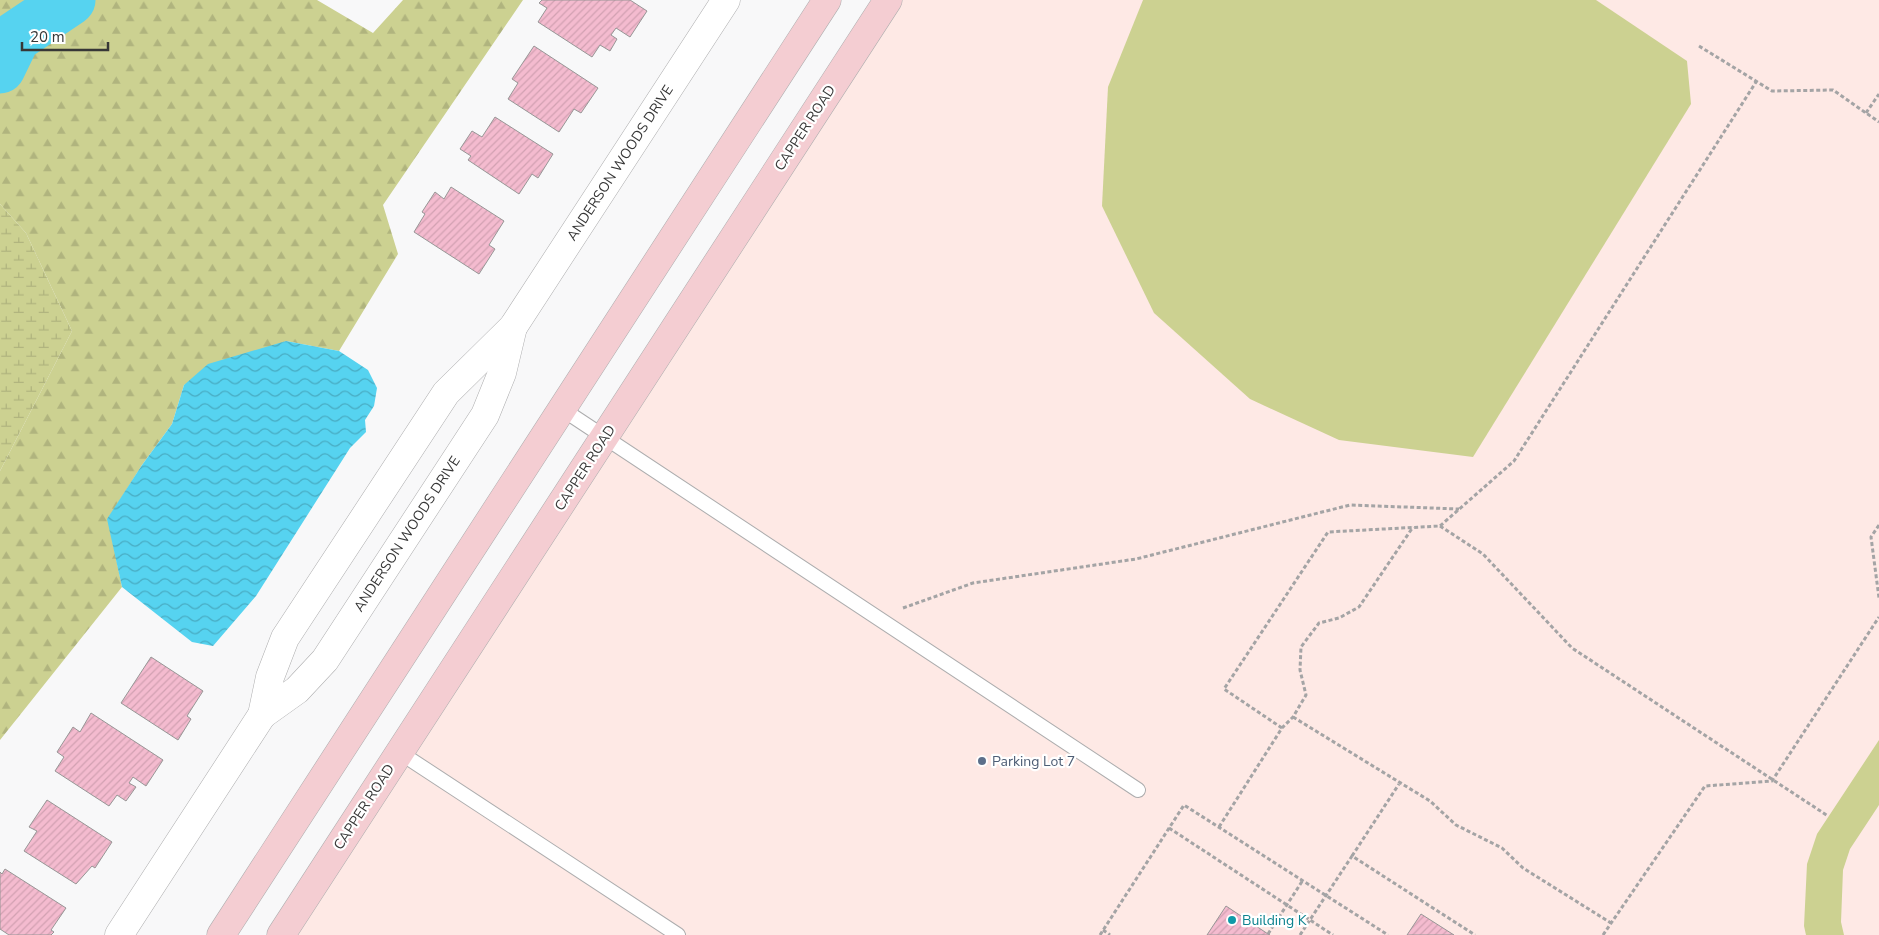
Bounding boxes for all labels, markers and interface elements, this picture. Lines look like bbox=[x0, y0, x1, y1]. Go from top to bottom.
scale bar bbox=[22, 20, 109, 52]
text: 20 m bbox=[30, 27, 65, 47]
street label: ANDERSON WOODS DRIVE bbox=[562, 81, 678, 245]
street label: CAPPER ROAD bbox=[770, 81, 840, 175]
street label: CAPPER ROAD bbox=[550, 421, 620, 515]
street label: ANDERSON WOODS DRIVE bbox=[349, 452, 465, 616]
place label: Parking Lot 7 bbox=[992, 752, 1075, 771]
marker: Parking Lot 7 bbox=[976, 755, 988, 767]
street label: CAPPER ROAD bbox=[329, 760, 399, 854]
place label: Building K bbox=[1242, 911, 1307, 930]
marker: Building K bbox=[1226, 914, 1238, 926]

